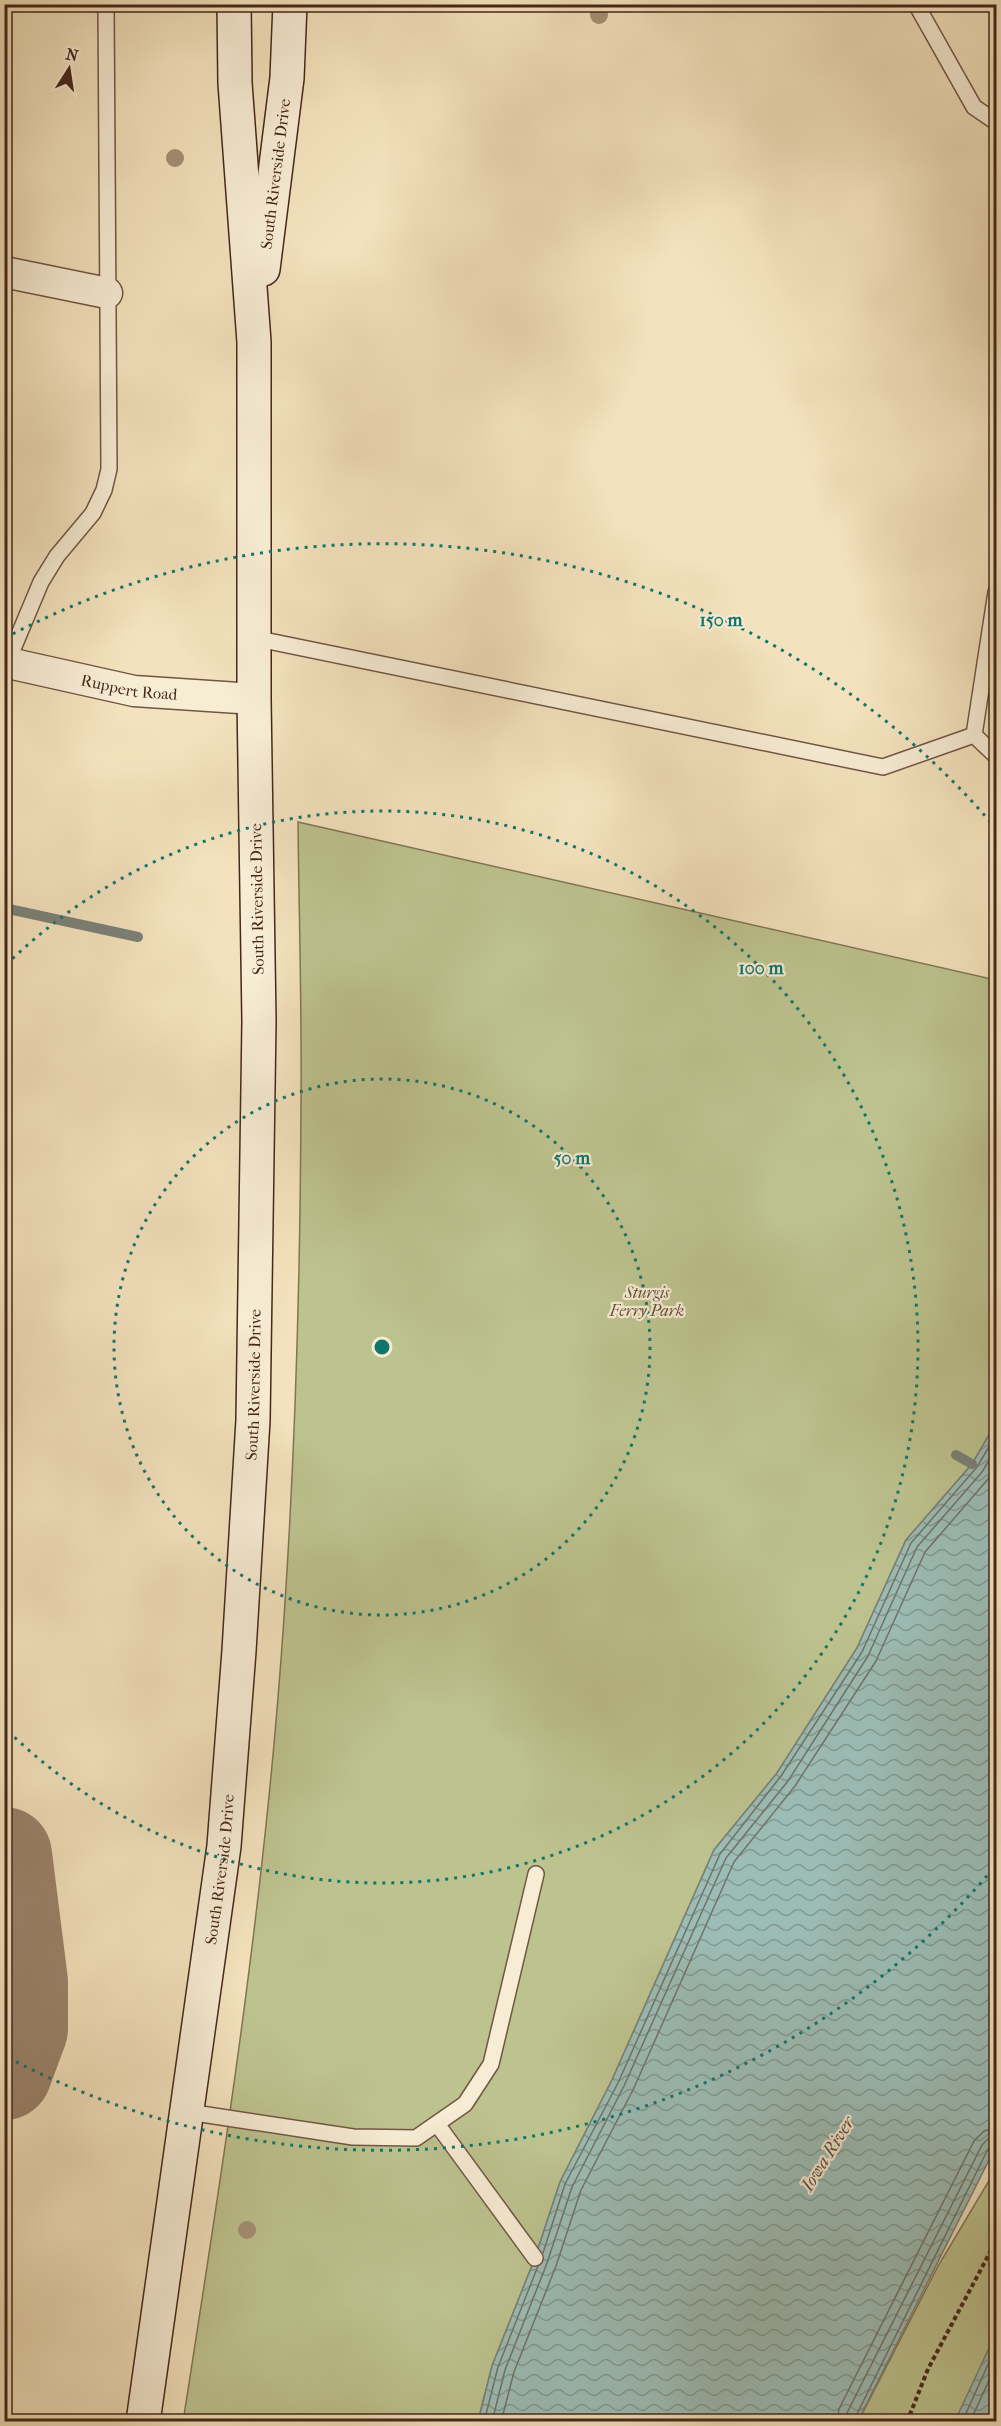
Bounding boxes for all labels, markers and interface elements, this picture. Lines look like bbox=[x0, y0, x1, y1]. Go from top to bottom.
north arrow bbox=[39, 39, 99, 99]
text: N bbox=[64, 44, 81, 66]
street label: South Riverside Drive bbox=[256, 97, 294, 250]
text: 150 m bbox=[700, 610, 743, 631]
street label: Ruppert Road bbox=[79, 670, 178, 703]
street label: South Riverside Drive bbox=[246, 823, 268, 975]
text: 100 m bbox=[738, 958, 785, 979]
text: 50 m bbox=[554, 1148, 591, 1169]
park label: Sturgis Ferry Park bbox=[609, 1283, 684, 1320]
street label: South Riverside Drive bbox=[241, 1309, 264, 1461]
centre of rings bbox=[372, 1337, 392, 1357]
street label: South Riverside Drive bbox=[201, 1793, 237, 1946]
water label: Iowa River bbox=[796, 2111, 860, 2196]

